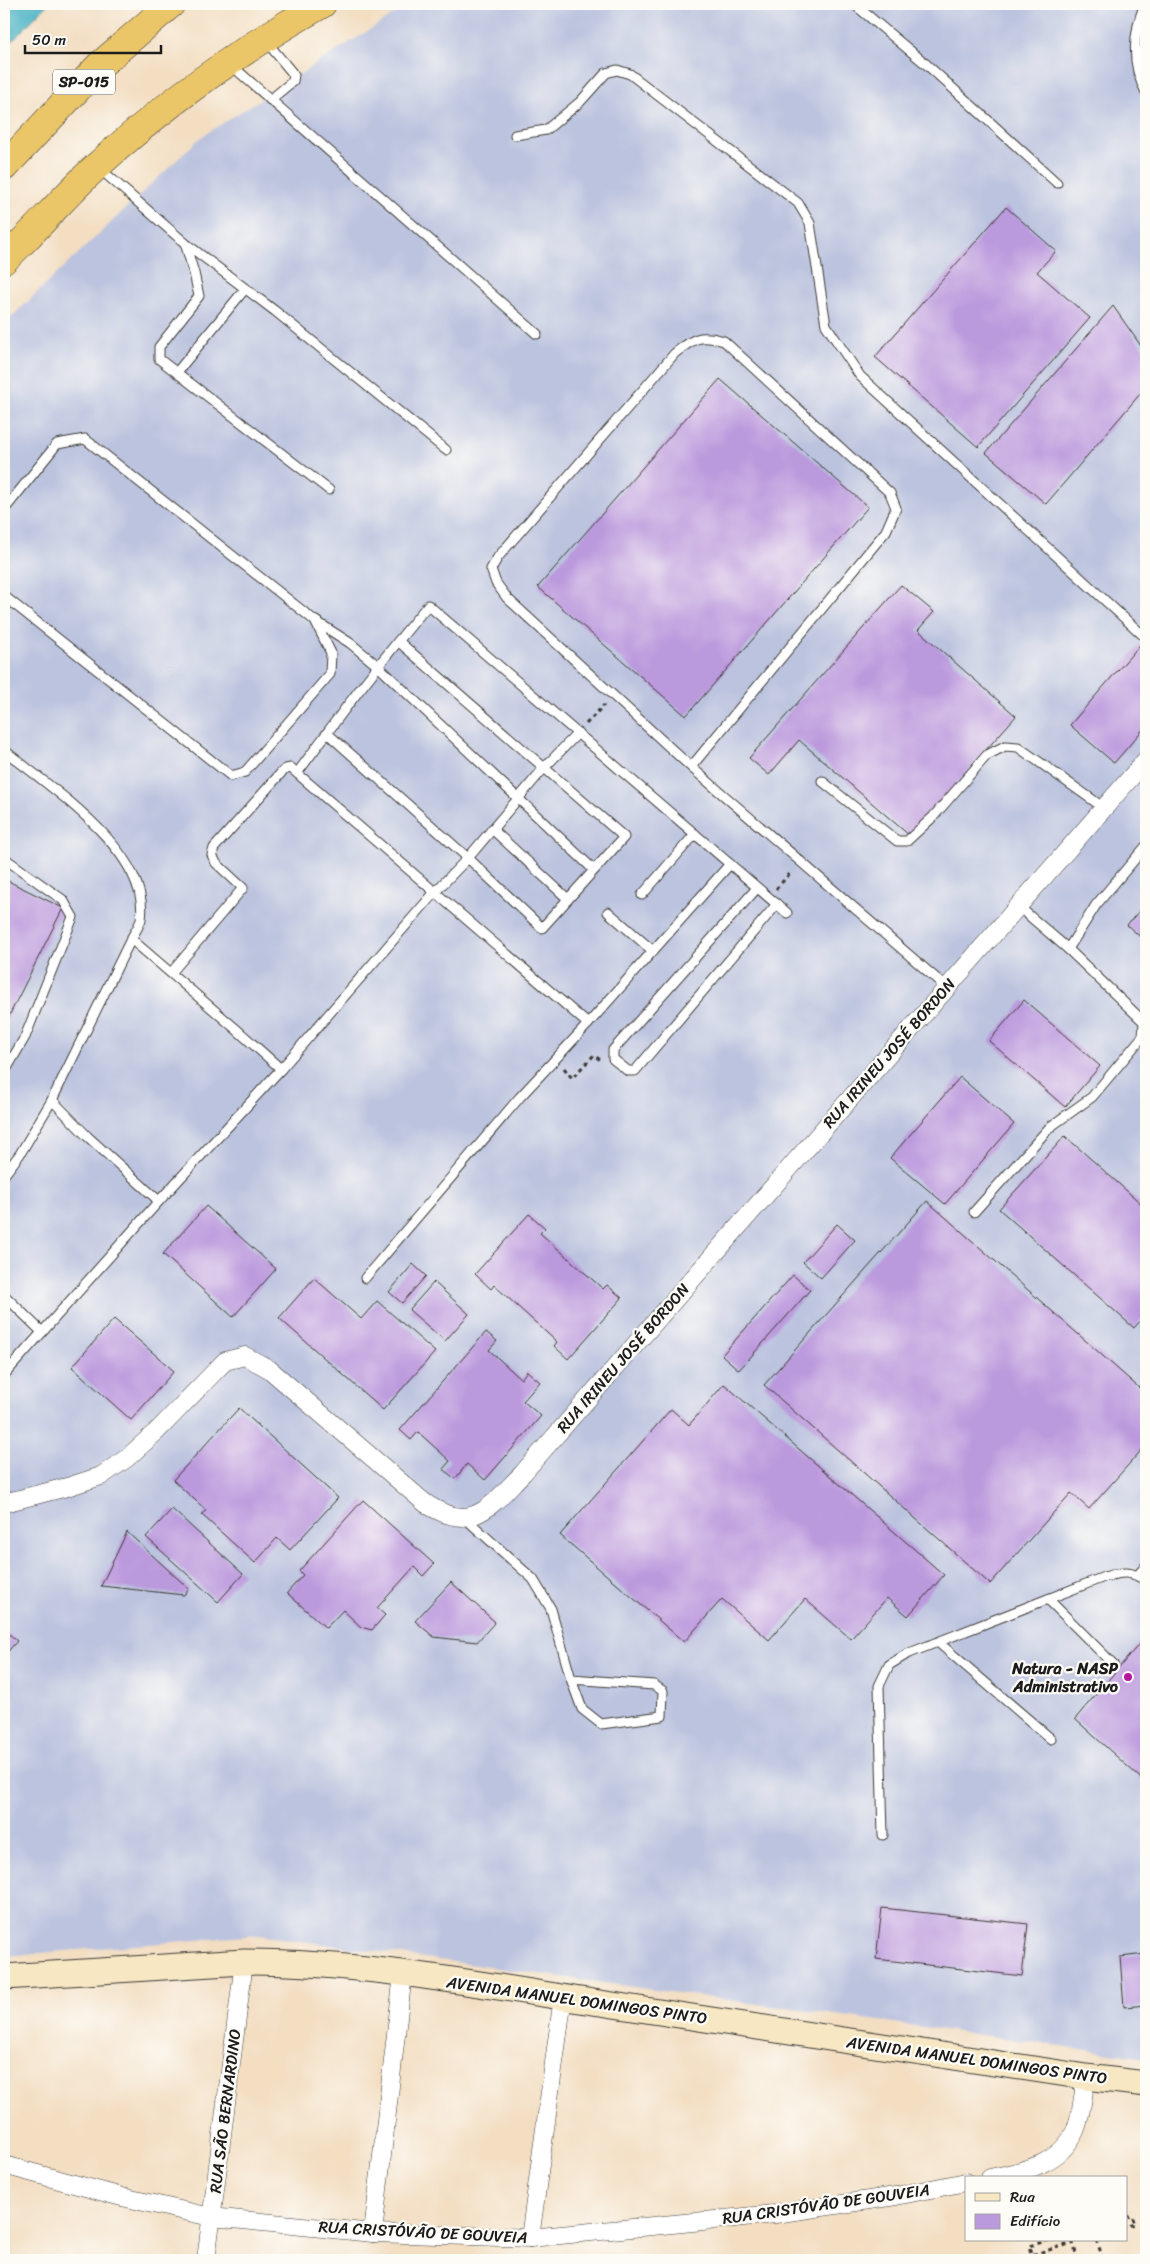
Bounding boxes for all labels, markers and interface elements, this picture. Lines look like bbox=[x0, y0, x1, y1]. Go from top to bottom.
scale bar bbox=[25, 22, 161, 54]
text: 50 m bbox=[32, 27, 67, 53]
road number: SP-015 bbox=[53, 70, 115, 94]
street label: RUA IRINEU JOSÉ BORDON bbox=[815, 971, 963, 1135]
street label: RUA IRINEU JOSÉ BORDON bbox=[549, 1276, 697, 1440]
place label: Natura - NASP Administrativo bbox=[1011, 1654, 1119, 1701]
marker: Natura - NASP Administrativo bbox=[1122, 1671, 1134, 1683]
street label: AVENIDA MANUEL DOMINGOS PINTO bbox=[444, 1967, 709, 2033]
street label: RUA SÃO BERNARDINO bbox=[201, 2027, 249, 2195]
street label: AVENIDA MANUEL DOMINGOS PINTO bbox=[844, 2027, 1109, 2093]
street label: RUA CRISTÓVÃO DE GOUVEIA bbox=[720, 2175, 932, 2233]
legend bbox=[965, 2176, 1128, 2242]
text: Rua bbox=[1010, 2184, 1035, 2210]
text: Edifício bbox=[1010, 2208, 1061, 2234]
street label: RUA CRISTÓVÃO DE GOUVEIA bbox=[318, 2212, 528, 2252]

